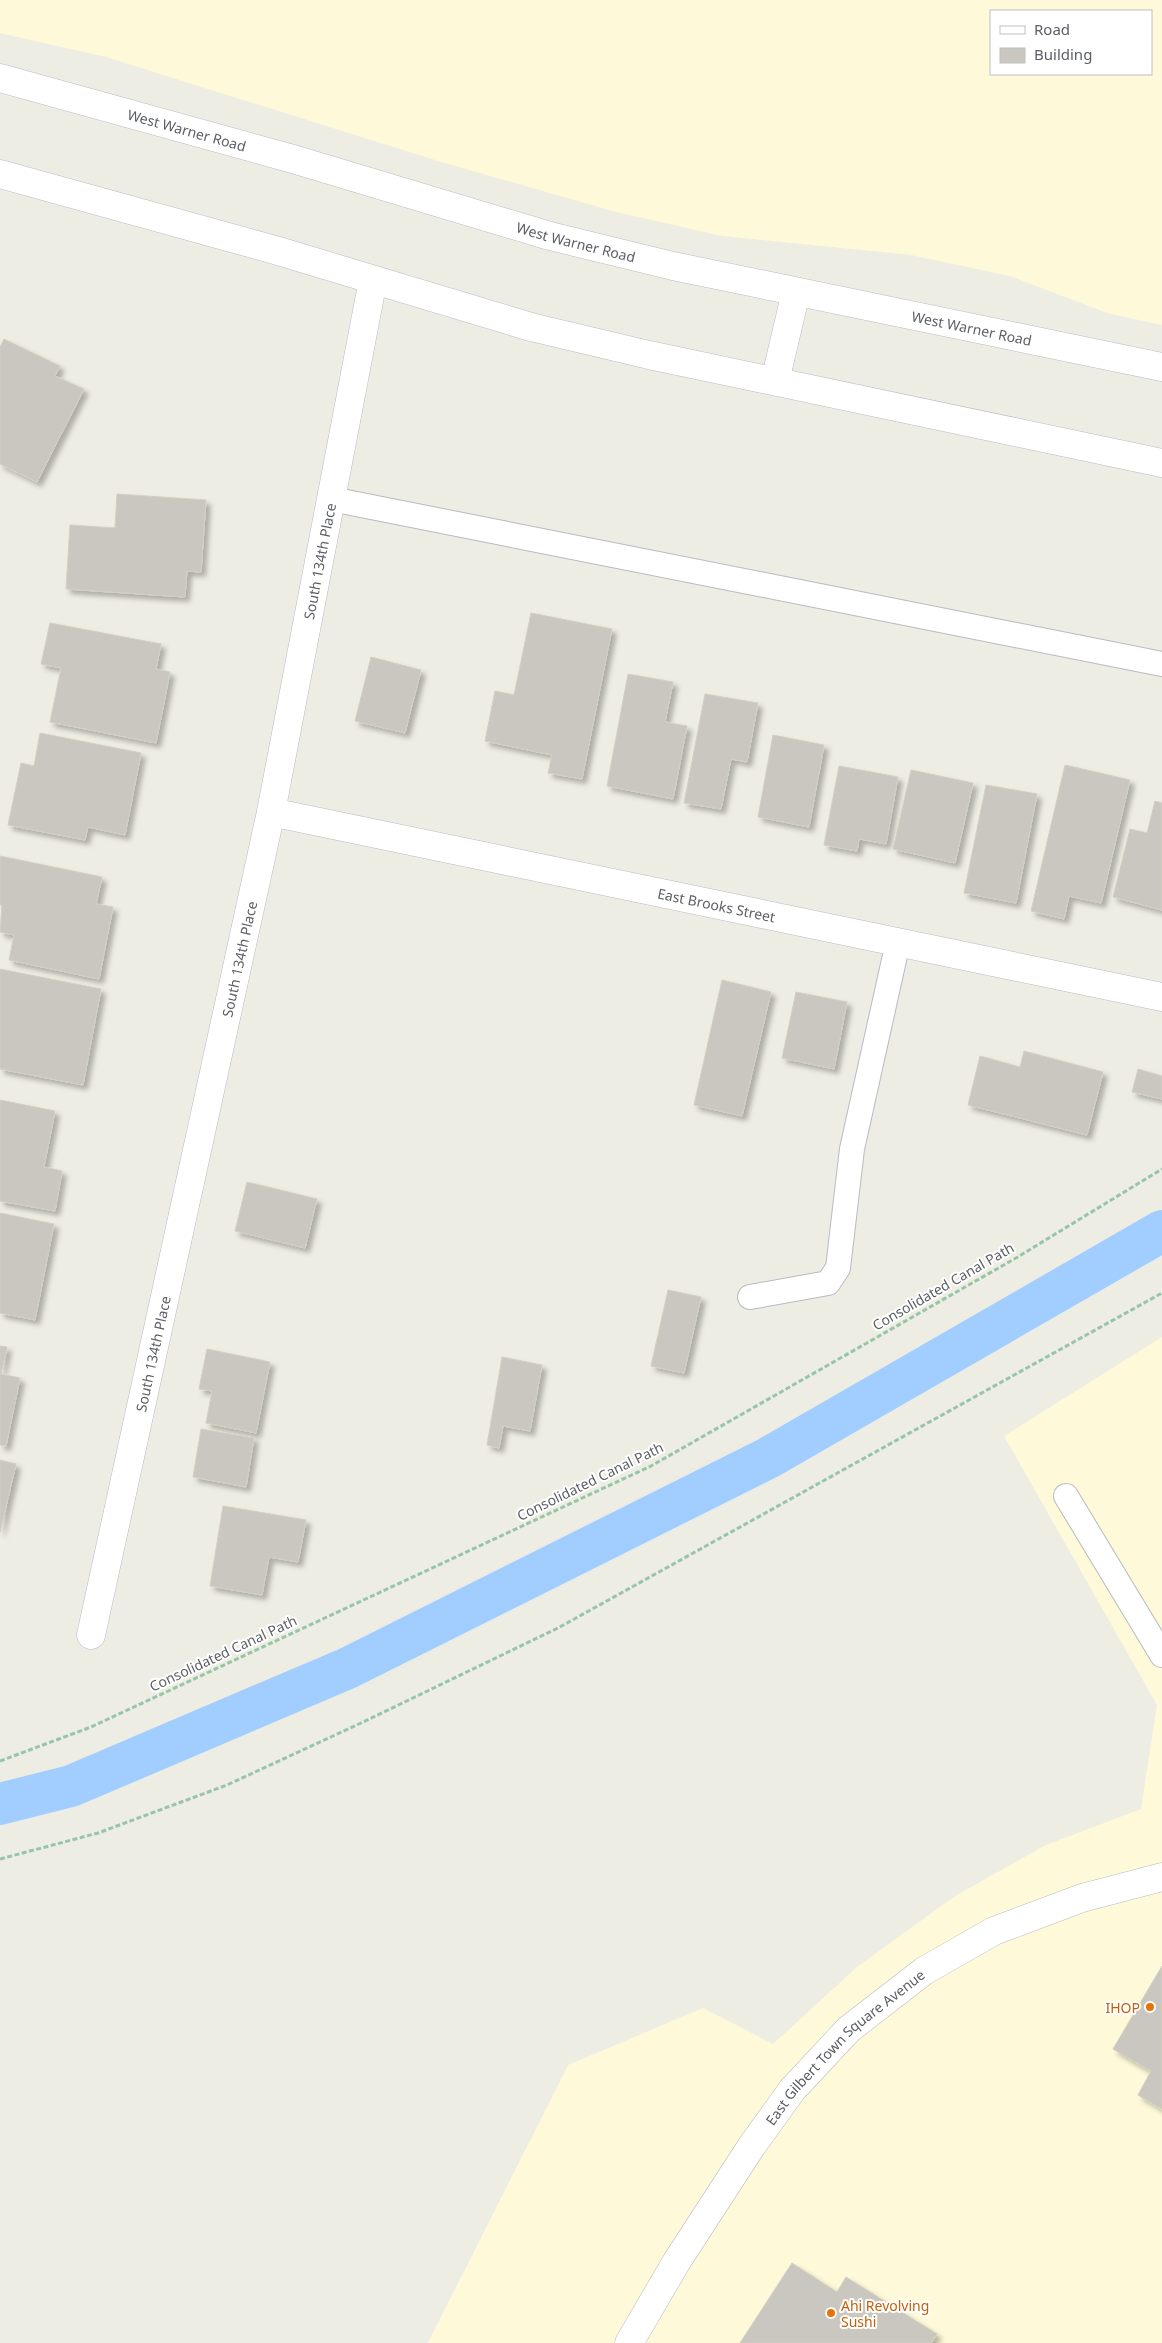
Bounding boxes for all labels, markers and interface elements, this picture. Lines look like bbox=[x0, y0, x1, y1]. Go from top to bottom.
legend bbox=[990, 10, 1152, 75]
text: Road bbox=[1034, 19, 1070, 39]
text: Building bbox=[1034, 44, 1092, 64]
street label: West Warner Road bbox=[126, 104, 248, 155]
street label: West Warner Road bbox=[514, 217, 638, 266]
street label: West Warner Road bbox=[910, 306, 1034, 349]
street label: South 134th Place bbox=[299, 501, 340, 621]
street label: East Brooks Street bbox=[656, 883, 777, 926]
street label: South 134th Place bbox=[217, 899, 261, 1019]
street label: Consolidated Canal Path bbox=[869, 1238, 1017, 1334]
street label: South 134th Place bbox=[131, 1294, 174, 1413]
street label: Consolidated Canal Path bbox=[514, 1437, 666, 1525]
street label: Consolidated Canal Path bbox=[146, 1610, 300, 1696]
street label: East Gilbert Town Square Avenue bbox=[761, 1965, 928, 2129]
place label: IHOP bbox=[1105, 1998, 1140, 2017]
marker: IHOP bbox=[1144, 2001, 1156, 2013]
place label: Ahi Revolving Sushi bbox=[841, 2296, 929, 2331]
marker: Ahi Revolving Sushi bbox=[825, 2307, 837, 2319]

